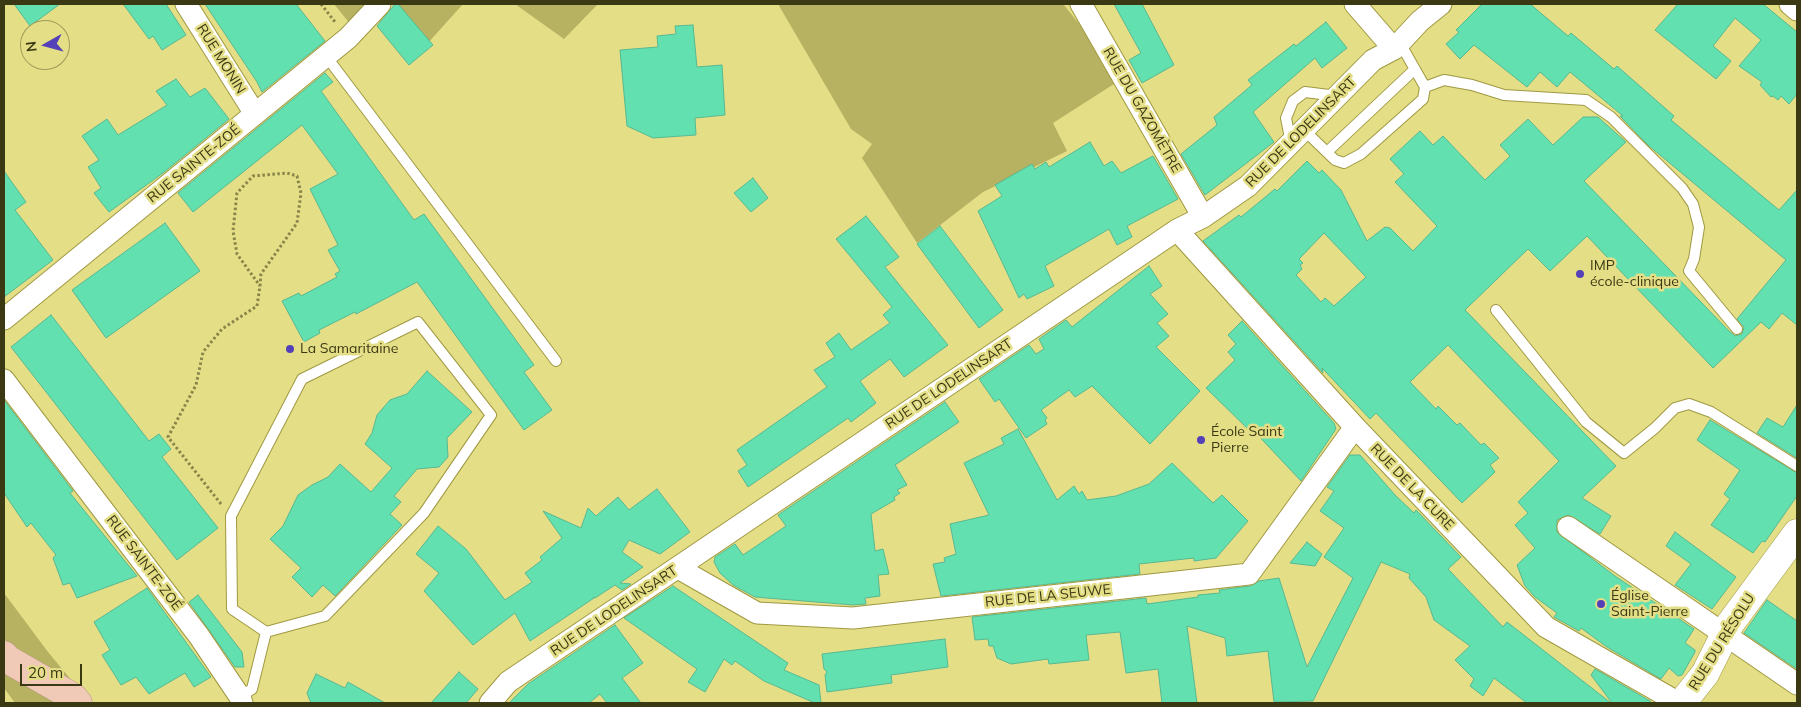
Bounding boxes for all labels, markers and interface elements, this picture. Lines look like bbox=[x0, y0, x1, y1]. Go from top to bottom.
north arrow bbox=[20, 20, 70, 70]
street label: RUE MONIN bbox=[193, 21, 249, 97]
text: N bbox=[22, 40, 41, 53]
street label: RUE DU GAZOMÈTRE bbox=[1099, 44, 1185, 176]
street label: RUE DE LODELINSART bbox=[1242, 73, 1360, 191]
street label: RUE SAINTE-ZOÉ bbox=[144, 121, 244, 207]
place label: IMP école-clinique bbox=[1590, 258, 1679, 290]
marker: IMP école-clinique bbox=[1574, 268, 1586, 280]
street label: RUE DE LODELINSART bbox=[882, 335, 1016, 433]
place label: La Samaritaine bbox=[300, 341, 398, 357]
marker: La Samaritaine bbox=[284, 343, 296, 355]
place label: École Saint Pierre bbox=[1211, 424, 1282, 457]
marker: École Saint Pierre bbox=[1195, 434, 1207, 446]
street label: RUE DE LA CURE bbox=[1367, 440, 1457, 534]
street label: RUE SAINTE-ZOÉ bbox=[103, 512, 185, 614]
street label: RUE DE LODELINSART bbox=[547, 562, 681, 660]
street label: RUE DE LA SEUWE bbox=[984, 581, 1112, 611]
place label: Église Saint-Pierre bbox=[1611, 588, 1688, 620]
street label: RUE DU RÉSOLU bbox=[1685, 591, 1759, 693]
marker: Église Saint-Pierre bbox=[1595, 598, 1607, 610]
scale bar bbox=[22, 654, 85, 686]
text: 20 m bbox=[28, 663, 63, 682]

